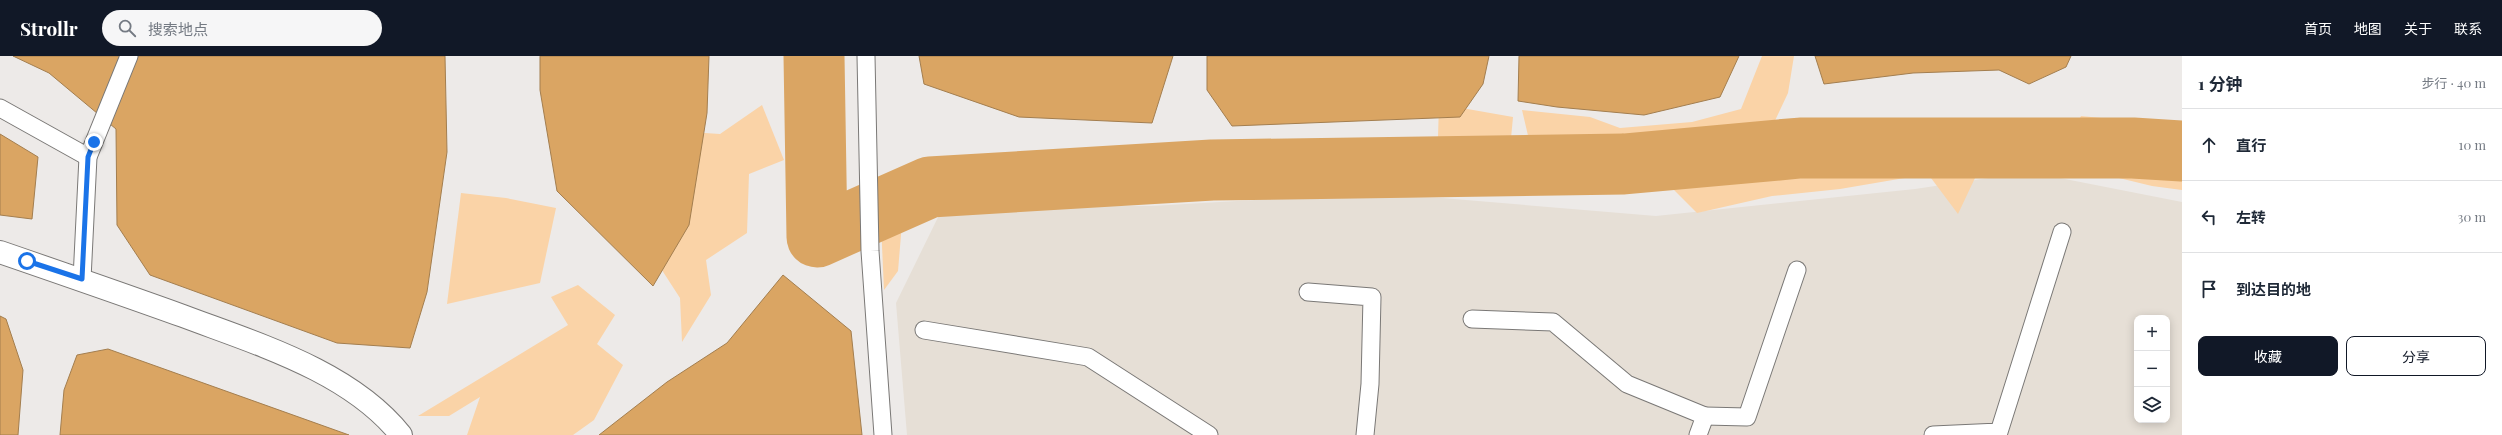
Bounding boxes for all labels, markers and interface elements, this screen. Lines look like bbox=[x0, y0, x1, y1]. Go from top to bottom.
search box bbox=[102, 10, 382, 46]
text: Strollr bbox=[20, 15, 78, 41]
icon: search bbox=[116, 17, 138, 39]
text: 搜索地点 bbox=[148, 19, 208, 39]
text: 首页 bbox=[2304, 19, 2332, 38]
text: 地图 bbox=[2354, 19, 2382, 38]
text: 关于 bbox=[2404, 19, 2432, 38]
text: 联系 bbox=[2454, 19, 2482, 38]
text: 1 分钟 bbox=[2198, 72, 2242, 94]
text: 步行 · 40 m bbox=[2421, 74, 2486, 91]
route end bbox=[85, 133, 103, 151]
icon: ahead bbox=[2198, 134, 2220, 156]
text: 直行 bbox=[2236, 135, 2266, 155]
text: 10 m bbox=[2459, 136, 2486, 153]
icon: left bbox=[2198, 206, 2220, 228]
text: 左转 bbox=[2236, 207, 2266, 227]
text: 30 m bbox=[2458, 208, 2486, 225]
route start bbox=[18, 252, 36, 270]
icon: arrive bbox=[2198, 278, 2220, 300]
text: 到达目的地 bbox=[2236, 279, 2311, 299]
map controls bbox=[2134, 315, 2170, 423]
button: + bbox=[2134, 315, 2170, 351]
button: 收藏 bbox=[2198, 336, 2338, 376]
button: 分享 bbox=[2346, 336, 2486, 376]
button: − bbox=[2134, 351, 2170, 387]
button: layers bbox=[2134, 387, 2170, 423]

